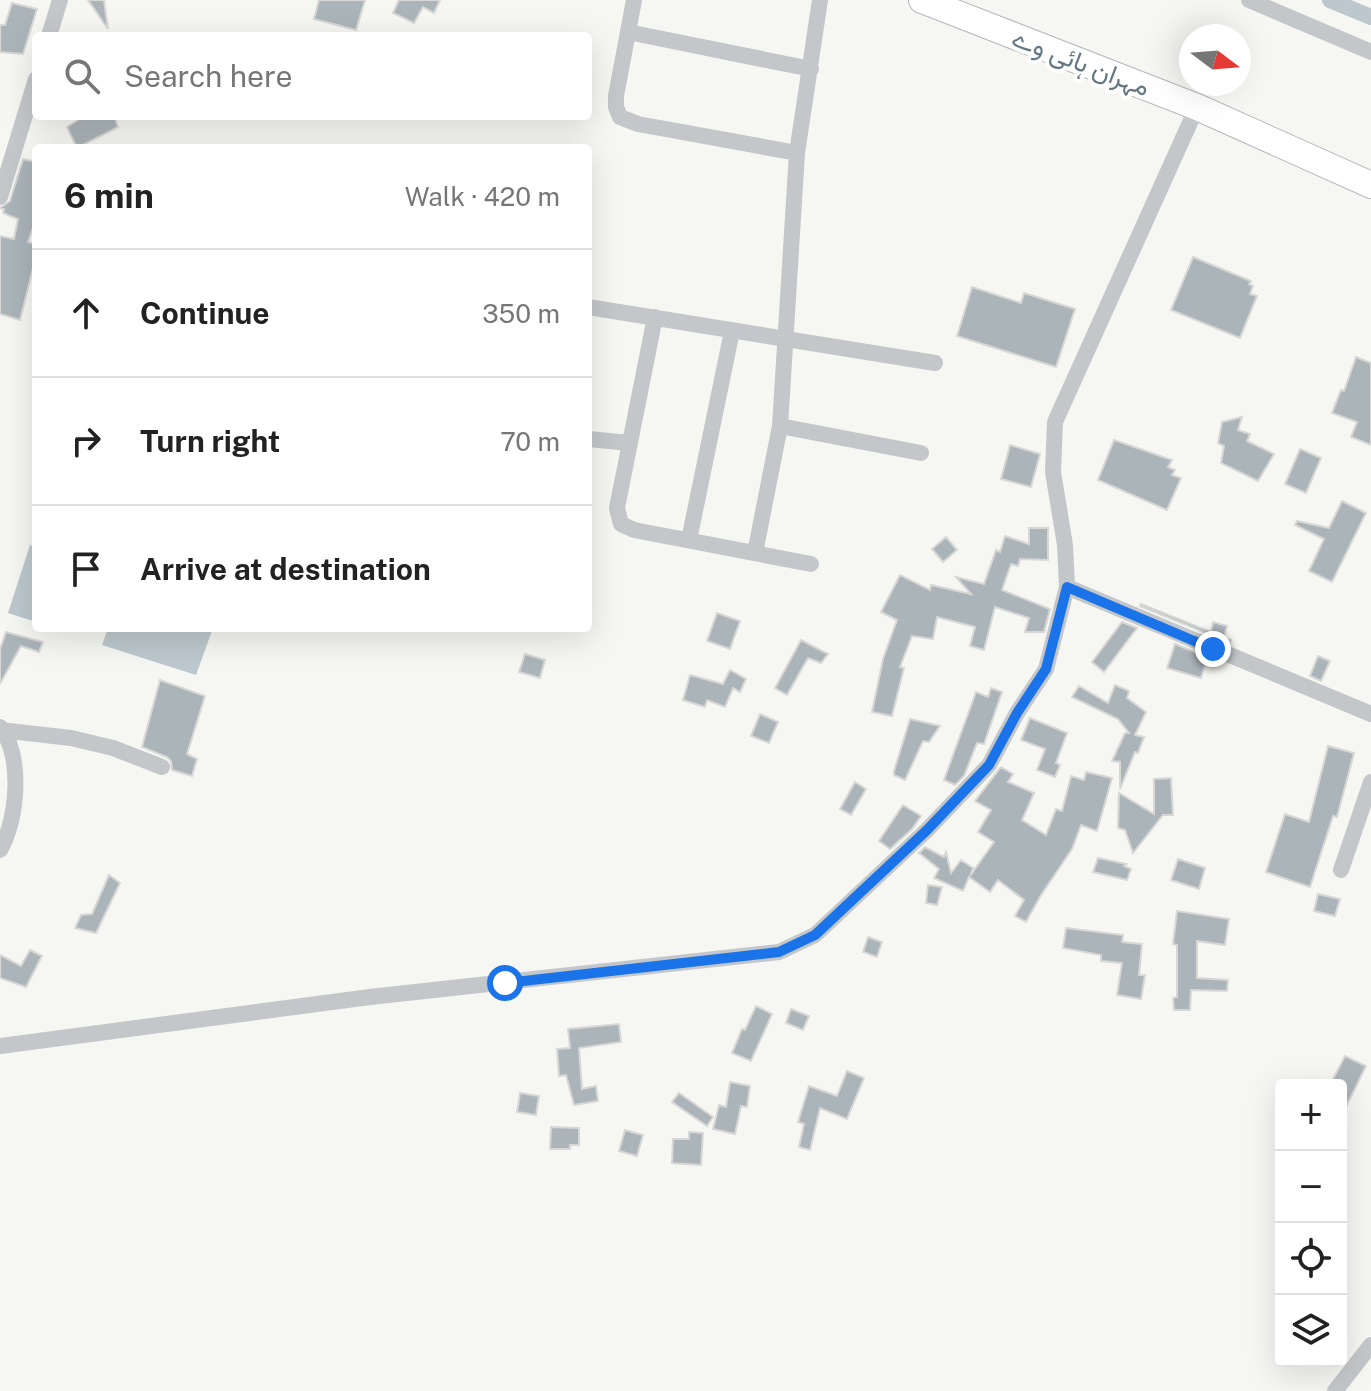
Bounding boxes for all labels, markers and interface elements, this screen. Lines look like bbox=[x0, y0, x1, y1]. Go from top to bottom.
street label: مہران ہائی وے bbox=[1007, 21, 1154, 104]
north arrow bbox=[1179, 24, 1251, 96]
search box bbox=[32, 32, 592, 120]
icon: search bbox=[60, 54, 104, 98]
text: Search here bbox=[124, 58, 292, 94]
text: 6 min bbox=[64, 176, 154, 216]
text: Walk · 420 m bbox=[405, 181, 560, 212]
icon: ahead bbox=[64, 291, 108, 335]
text: Continue bbox=[140, 295, 270, 331]
text: 350 m bbox=[482, 298, 560, 329]
icon: right bbox=[64, 419, 108, 463]
text: Turn right bbox=[140, 423, 280, 459]
text: 70 m bbox=[500, 426, 560, 457]
icon: arrive bbox=[64, 547, 108, 591]
text: Arrive at destination bbox=[140, 551, 431, 587]
route end bbox=[1195, 631, 1231, 667]
route start bbox=[487, 965, 523, 1001]
map controls bbox=[1275, 1079, 1347, 1367]
button: + bbox=[1275, 1079, 1347, 1151]
button: − bbox=[1275, 1151, 1347, 1223]
button: locate bbox=[1275, 1223, 1347, 1295]
button: layers bbox=[1275, 1295, 1347, 1367]

